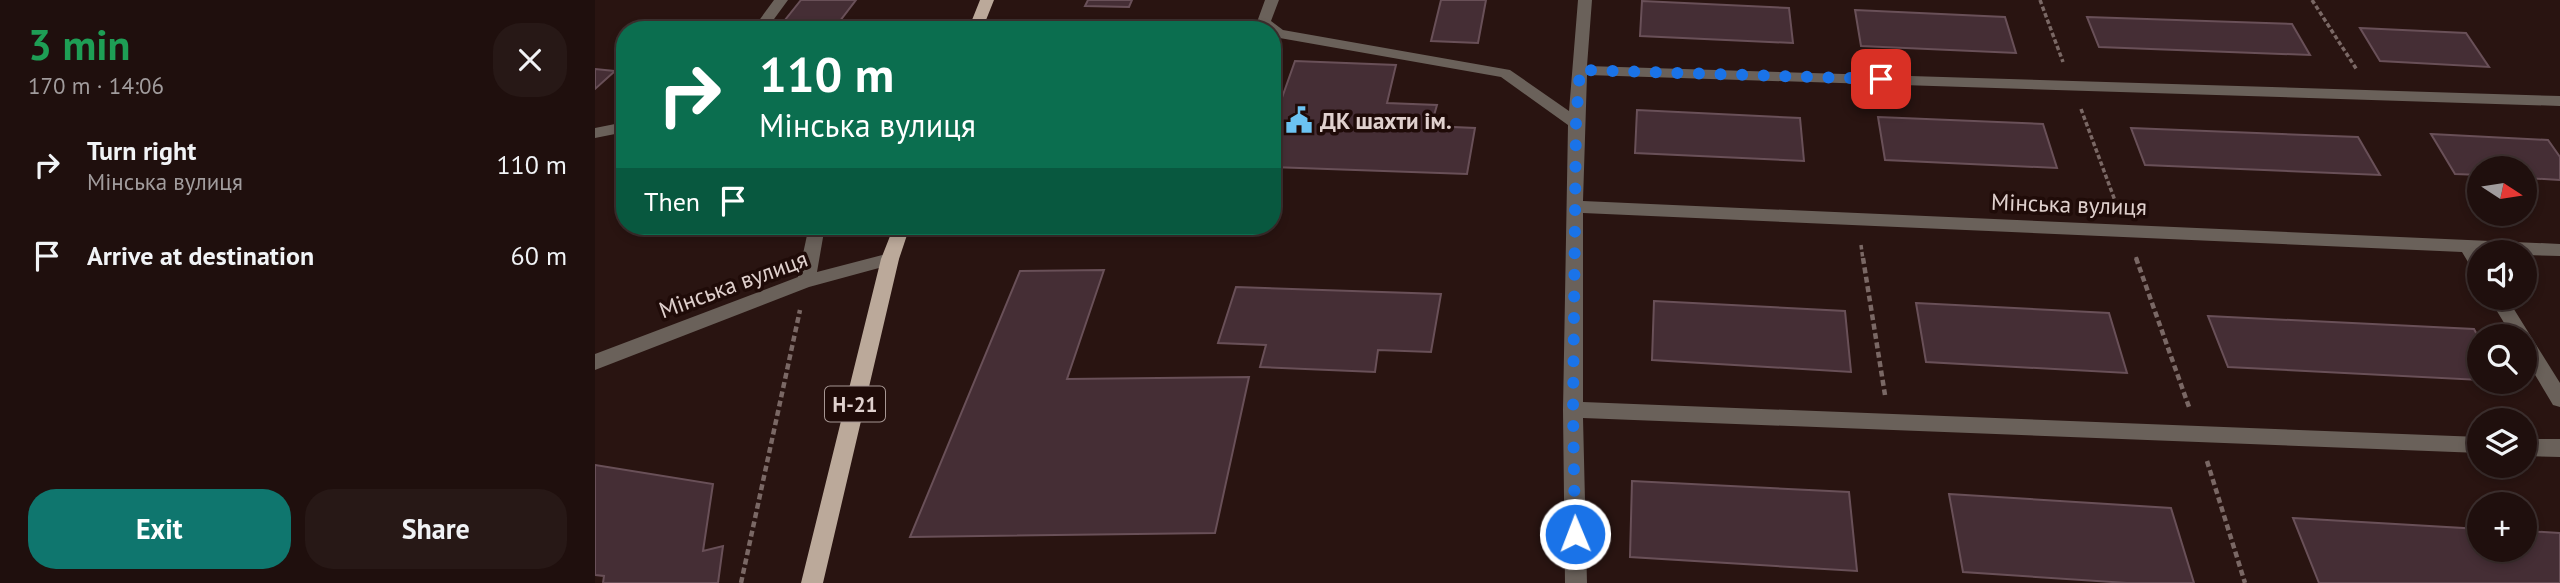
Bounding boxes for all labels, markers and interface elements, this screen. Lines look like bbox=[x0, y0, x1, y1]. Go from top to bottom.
text: 3 min bbox=[28, 17, 130, 72]
button: close bbox=[493, 23, 567, 97]
text: 110 m bbox=[759, 42, 894, 106]
icon: right bbox=[644, 49, 735, 140]
pin bbox=[1851, 49, 1911, 109]
icon: arrive bbox=[1862, 60, 1900, 98]
text: 170 m · 14:06 bbox=[28, 71, 164, 100]
text: Мінська вулиця bbox=[759, 104, 976, 146]
public building icon: ДК шахти ім. bbox=[1284, 105, 1314, 135]
place label: ДК шахти ім. bbox=[1320, 106, 1452, 135]
text: Turn right bbox=[87, 134, 196, 167]
icon: right bbox=[28, 146, 66, 184]
text: 110 m bbox=[496, 148, 567, 181]
north arrow bbox=[2467, 156, 2537, 226]
map controls bbox=[2467, 156, 2537, 562]
text: Мінська вулиця bbox=[87, 167, 243, 196]
icon: arrive bbox=[714, 182, 752, 220]
text: Then bbox=[644, 185, 700, 218]
street label: Мінська вулиця bbox=[1991, 187, 2147, 221]
icon: arrive bbox=[28, 237, 66, 275]
text: Arrive at destination bbox=[87, 239, 314, 272]
text: 60 m bbox=[511, 239, 567, 272]
button: sound bbox=[2467, 240, 2537, 310]
street label: Мінська вулиця bbox=[655, 244, 811, 324]
button: search bbox=[2467, 324, 2537, 394]
road number: Н-21 bbox=[825, 386, 885, 422]
button: layers bbox=[2467, 408, 2537, 478]
button: Exit bbox=[28, 489, 291, 569]
button: Share bbox=[305, 489, 567, 569]
button: + bbox=[2467, 492, 2537, 562]
position arrow bbox=[1538, 497, 1612, 571]

